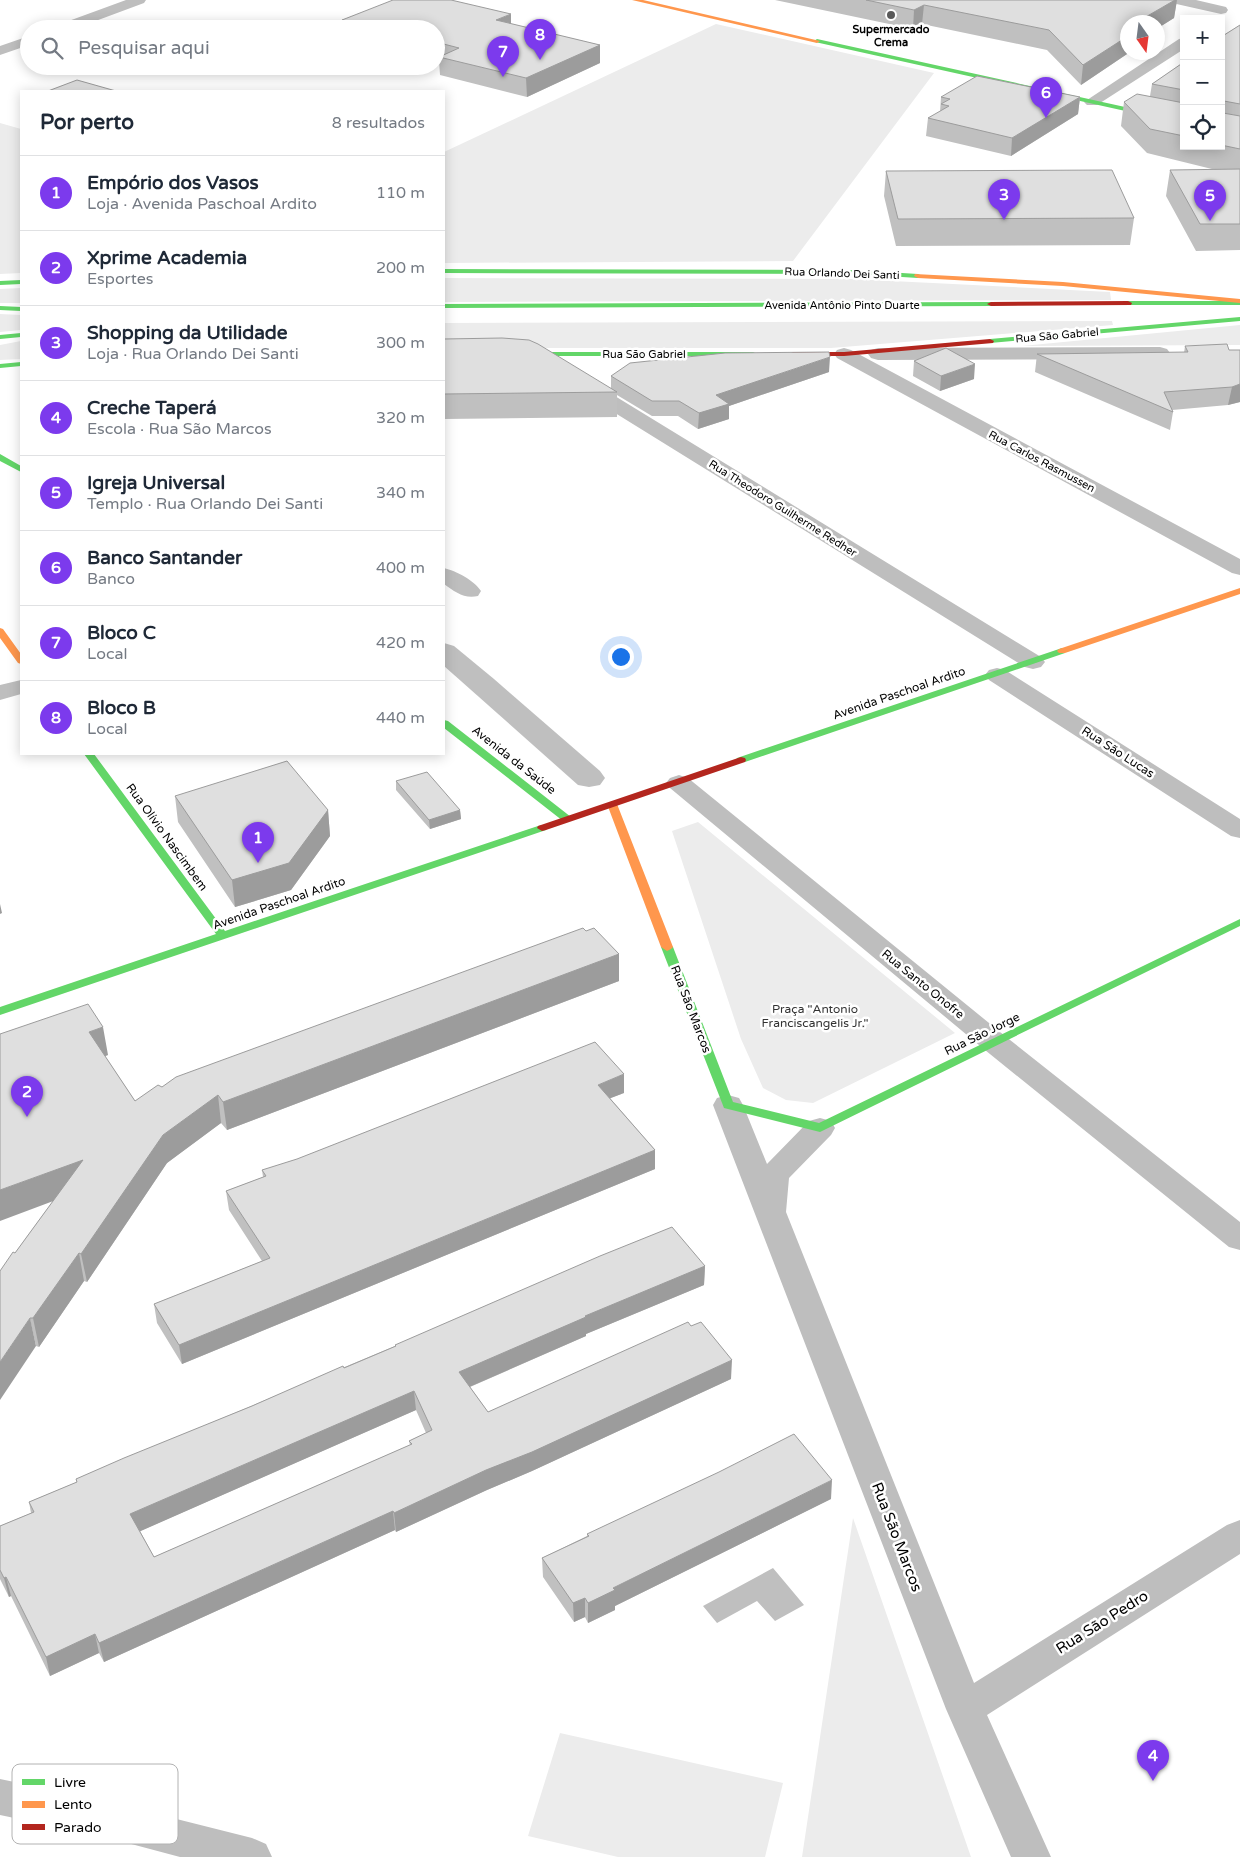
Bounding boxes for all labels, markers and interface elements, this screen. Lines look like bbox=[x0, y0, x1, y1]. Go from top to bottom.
marker: Supermercado Crema bbox=[885, 9, 897, 21]
north arrow bbox=[1120, 15, 1165, 60]
map controls bbox=[1180, 15, 1225, 150]
button: + bbox=[1180, 15, 1225, 60]
pin: 8 bbox=[524, 19, 556, 60]
search box bbox=[20, 20, 445, 75]
place label: Supermercado Crema bbox=[853, 23, 930, 49]
icon: search bbox=[38, 34, 66, 62]
pin: 7 bbox=[487, 36, 519, 77]
text: Pesquisar aqui bbox=[78, 37, 210, 59]
button: − bbox=[1180, 60, 1225, 105]
pin: 6 bbox=[1030, 77, 1062, 118]
button: locate bbox=[1180, 105, 1225, 150]
text: Por perto bbox=[40, 110, 134, 135]
text: 8 resultados bbox=[332, 113, 425, 133]
text: Empório dos Vasos bbox=[87, 172, 259, 194]
pin: 3 bbox=[988, 179, 1020, 220]
pin: 5 bbox=[1194, 180, 1226, 221]
text: 1 bbox=[51, 183, 61, 203]
text: 110 m bbox=[376, 183, 425, 203]
text: Loja · Avenida Paschoal Ardito bbox=[87, 194, 317, 214]
text: Xprime Academia bbox=[87, 247, 247, 269]
text: 2 bbox=[51, 258, 61, 278]
text: 200 m bbox=[376, 258, 425, 278]
street label: Rua Orlando Dei Santi bbox=[784, 265, 900, 282]
text: Esportes bbox=[87, 269, 153, 289]
street label: Avenida Antônio Pinto Duarte bbox=[764, 299, 920, 312]
text: Shopping da Utilidade bbox=[87, 322, 288, 344]
street label: Rua São Gabriel bbox=[1015, 325, 1099, 346]
text: 3 bbox=[51, 333, 61, 353]
text: 300 m bbox=[376, 333, 425, 353]
text: Loja · Rua Orlando Dei Santi bbox=[87, 344, 299, 364]
street label: Rua São Gabriel bbox=[602, 348, 686, 361]
text: Creche Taperá bbox=[87, 397, 217, 419]
text: 4 bbox=[51, 408, 61, 428]
text: 320 m bbox=[376, 408, 425, 428]
text: Escola · Rua São Marcos bbox=[87, 419, 272, 439]
street label: Rua Carlos Rasmussen bbox=[986, 428, 1097, 495]
street label: Rua Theodoro Guilherme Redher bbox=[706, 457, 860, 560]
text: Igreja Universal bbox=[87, 472, 225, 494]
text: 5 bbox=[51, 483, 61, 503]
text: 340 m bbox=[376, 483, 425, 503]
text: Templo · Rua Orlando Dei Santi bbox=[87, 494, 323, 514]
text: Banco Santander bbox=[87, 547, 242, 569]
text: 6 bbox=[51, 558, 61, 578]
text: 400 m bbox=[376, 558, 425, 578]
text: Banco bbox=[87, 569, 135, 589]
text: Bloco C bbox=[87, 622, 156, 644]
text: 7 bbox=[51, 633, 61, 653]
text: 420 m bbox=[376, 633, 425, 653]
text: Local bbox=[87, 644, 127, 664]
your location bbox=[608, 644, 634, 670]
street label: Avenida Paschoal Ardito bbox=[831, 664, 967, 722]
text: Bloco B bbox=[87, 697, 156, 719]
text: 8 bbox=[51, 708, 61, 728]
text: 440 m bbox=[376, 708, 425, 728]
text: Local bbox=[87, 719, 127, 739]
street label: Avenida da Saúde bbox=[469, 723, 559, 797]
street label: Rua São Lucas bbox=[1079, 723, 1157, 781]
street label: Rua Olívio Nascimbem bbox=[123, 781, 211, 893]
pin: 1 bbox=[242, 822, 274, 863]
street label: Avenida Paschoal Ardito bbox=[211, 874, 347, 932]
street label: Rua Santo Onofre bbox=[879, 946, 967, 1022]
street label: Rua São Marcos bbox=[668, 963, 714, 1055]
park label: Praça "Antonio Franciscangelis Jr." bbox=[762, 1002, 868, 1030]
street label: Rua São Jorge bbox=[942, 1010, 1022, 1058]
pin: 2 bbox=[11, 1076, 43, 1117]
street label: Rua São Marcos bbox=[868, 1480, 926, 1594]
street label: Rua São Pedro bbox=[1053, 1586, 1151, 1658]
pin: 4 bbox=[1137, 1740, 1169, 1781]
legend bbox=[12, 1764, 178, 1844]
text: Livre bbox=[54, 1774, 86, 1791]
text: Lento bbox=[54, 1796, 92, 1813]
text: Parado bbox=[54, 1819, 102, 1836]

